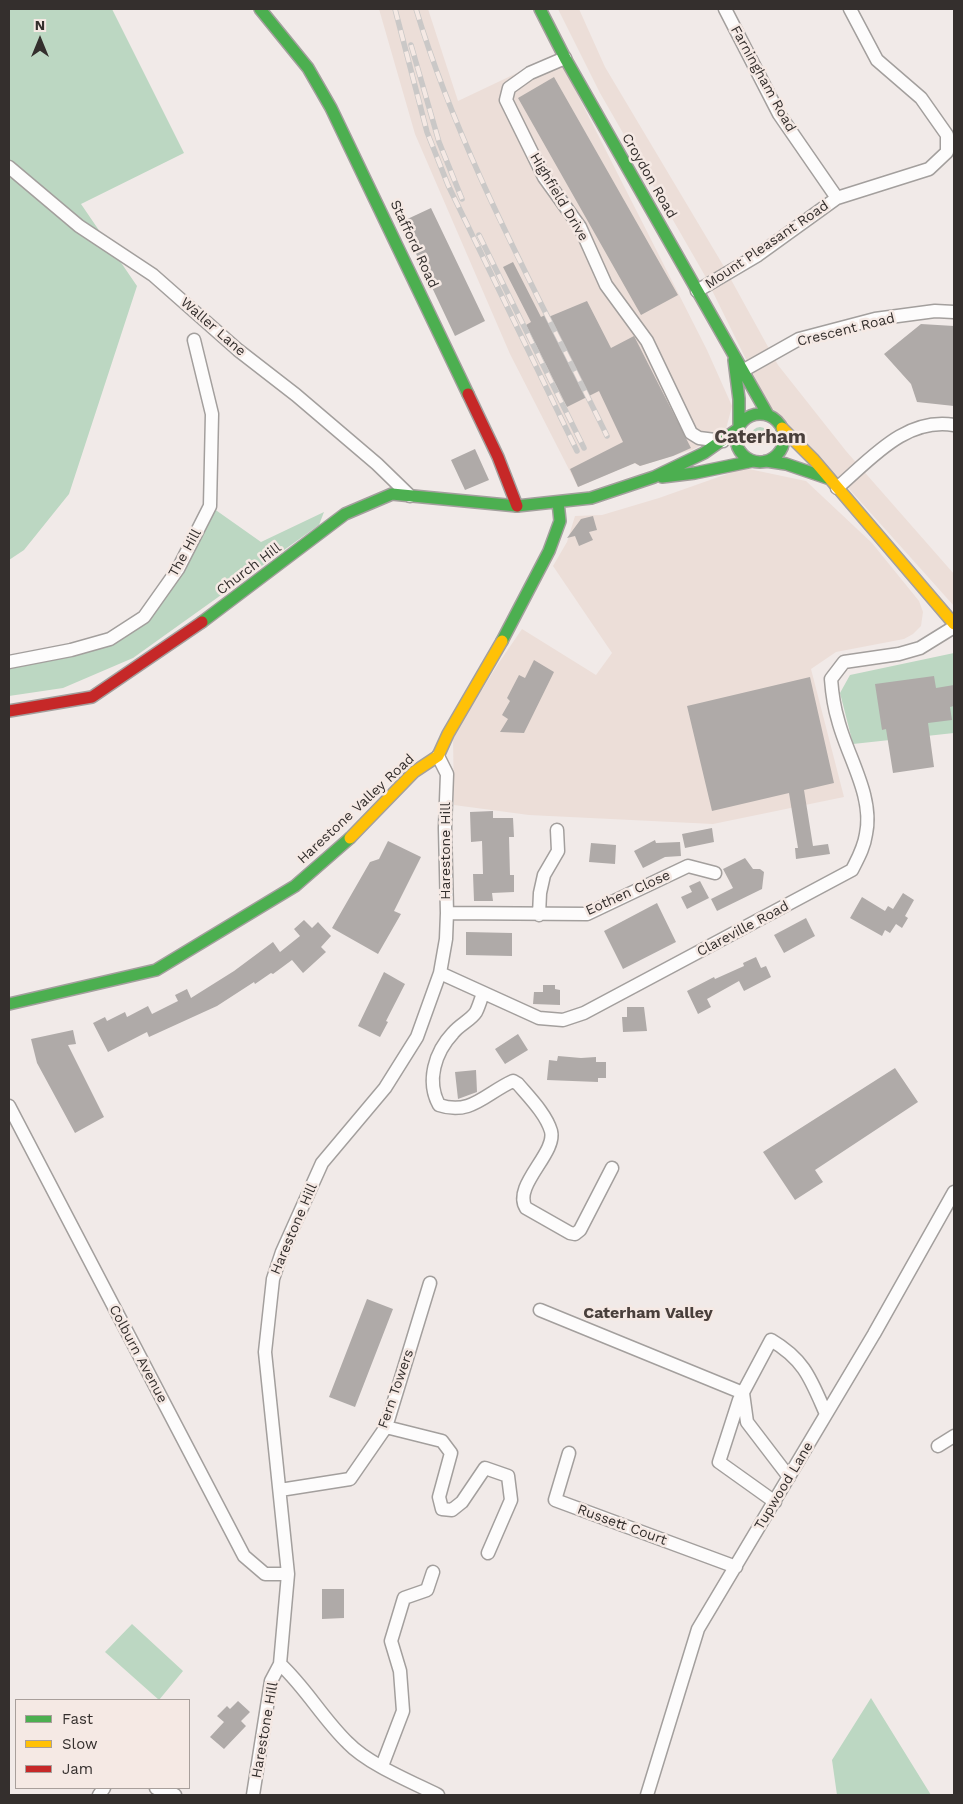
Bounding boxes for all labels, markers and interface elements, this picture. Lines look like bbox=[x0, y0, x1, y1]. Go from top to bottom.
north arrow bbox=[15, 15, 65, 65]
text: N bbox=[35, 17, 45, 33]
street label: Farningham Road bbox=[727, 23, 799, 135]
street label: Croydon Road bbox=[618, 131, 680, 221]
street label: Highfield Drive bbox=[526, 150, 592, 244]
street label: Stafford Road bbox=[386, 197, 442, 291]
street label: Mount Pleasant Road bbox=[702, 197, 832, 293]
street label: Waller Lane bbox=[177, 294, 249, 360]
street label: Crescent Road bbox=[796, 310, 896, 350]
district label: Caterham bbox=[714, 426, 806, 448]
street label: The Hill bbox=[165, 526, 205, 580]
street label: Church Hill bbox=[213, 539, 285, 599]
street label: Harestone Valley Road bbox=[294, 751, 418, 867]
street label: Harestone Hill bbox=[438, 802, 454, 900]
street label: Eothen Close bbox=[583, 867, 673, 919]
street label: Clareville Road bbox=[694, 898, 792, 960]
street label: Harestone Hill bbox=[267, 1181, 321, 1277]
street label: Colburn Avenue bbox=[105, 1302, 171, 1406]
district label: Caterham Valley bbox=[583, 1303, 713, 1323]
street label: Fern Towers bbox=[375, 1347, 417, 1431]
street label: Tupwood Lane bbox=[751, 1439, 817, 1533]
street label: Russett Court bbox=[575, 1501, 669, 1549]
street label: Harestone Hill bbox=[248, 1681, 282, 1779]
legend bbox=[15, 1699, 190, 1789]
text: Fast bbox=[62, 1710, 93, 1728]
text: Slow bbox=[62, 1735, 98, 1753]
text: Jam bbox=[62, 1760, 93, 1778]

